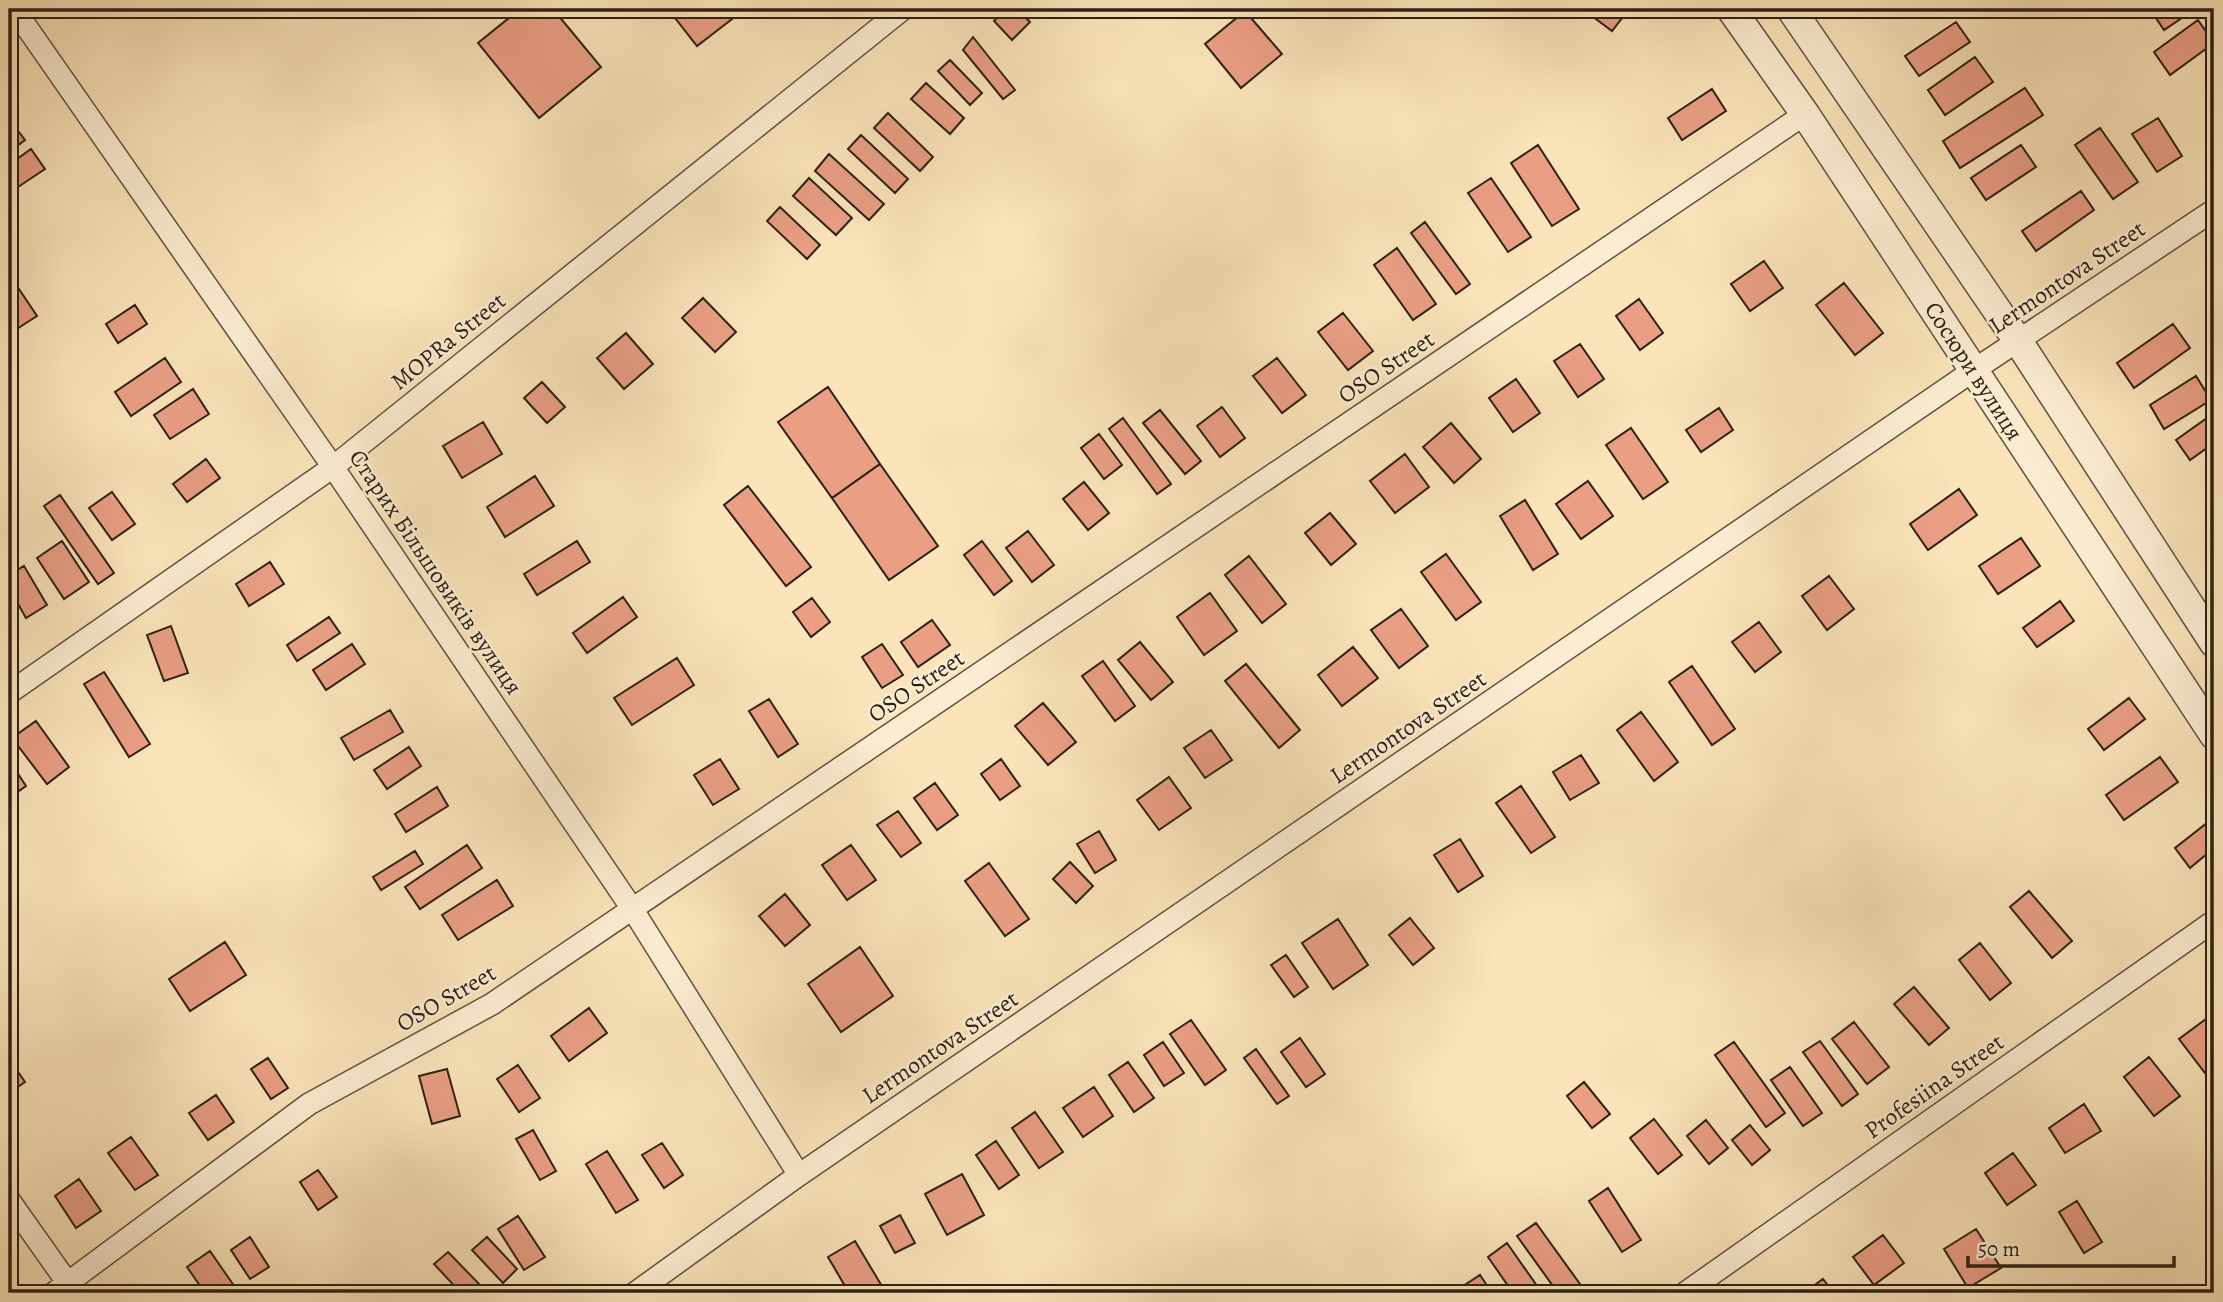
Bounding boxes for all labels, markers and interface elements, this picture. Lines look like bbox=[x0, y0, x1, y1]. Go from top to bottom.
street label: Lermontova Street bbox=[1983, 213, 2151, 341]
street label: MOPRa Street bbox=[384, 285, 512, 397]
street label: Сосюри вулиця bbox=[1917, 295, 2031, 447]
street label: OSO Street bbox=[1332, 323, 1440, 411]
street label: Старих Більшовиків вулиця bbox=[342, 443, 530, 701]
street label: OSO Street bbox=[862, 642, 970, 730]
street label: Lermontova Street bbox=[1324, 663, 1492, 791]
street label: OSO Street bbox=[390, 957, 502, 1039]
street label: Lermontova Street bbox=[856, 983, 1024, 1111]
street label: Profesiina Street bbox=[1858, 1026, 2010, 1146]
scale bar bbox=[1968, 1225, 2174, 1269]
text: 50 m bbox=[1978, 1235, 2020, 1263]

